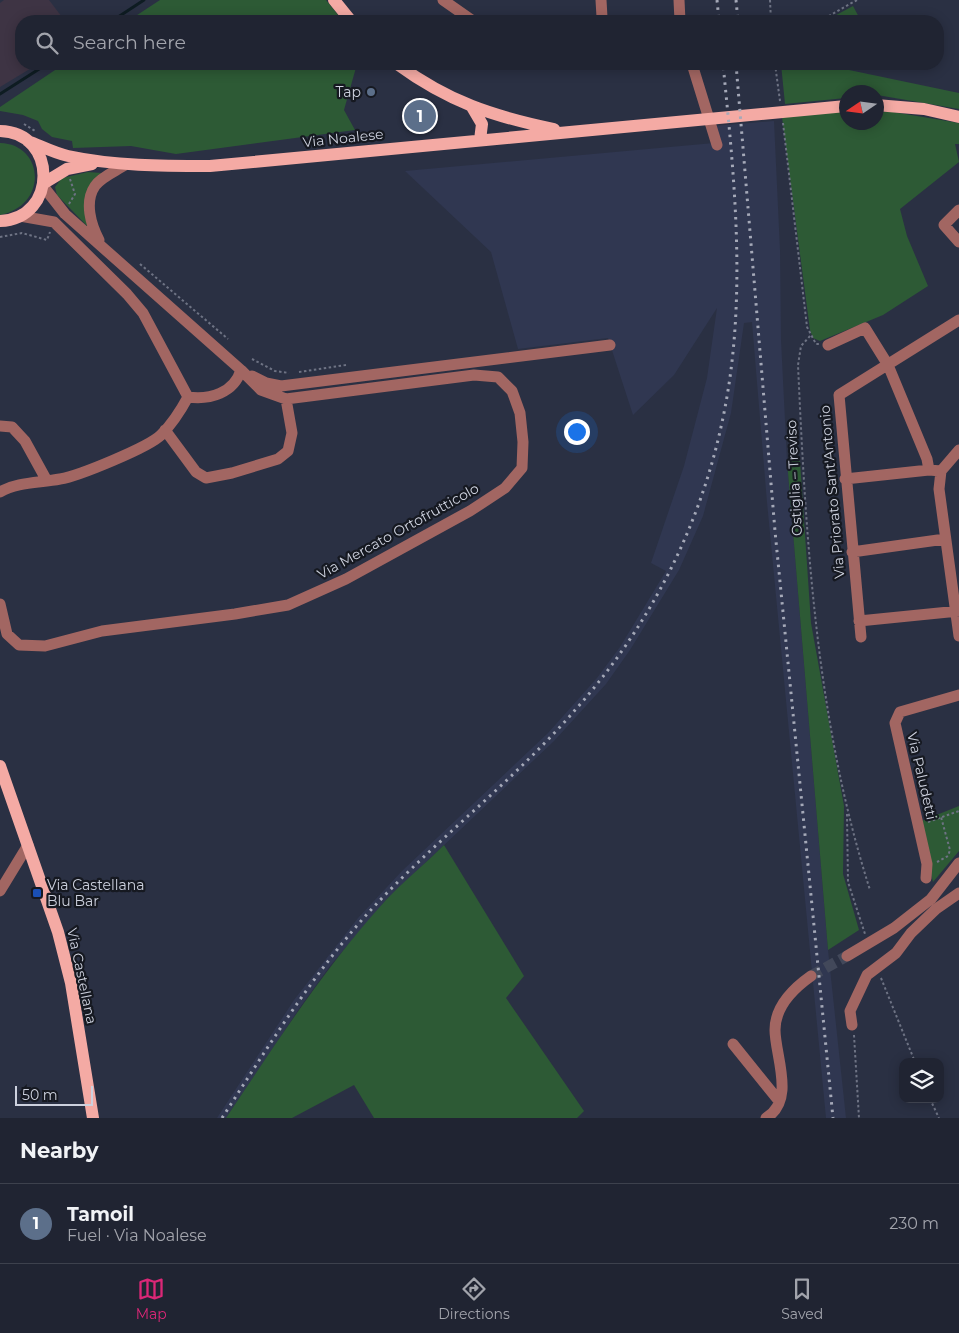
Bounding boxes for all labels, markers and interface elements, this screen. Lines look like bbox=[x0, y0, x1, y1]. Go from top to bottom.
search box bbox=[15, 15, 944, 70]
icon: search bbox=[33, 29, 61, 57]
text: Search here bbox=[73, 31, 186, 54]
place label: Tap bbox=[336, 83, 361, 101]
north arrow bbox=[839, 85, 884, 130]
marker: Tap bbox=[365, 86, 377, 98]
pin: 1 bbox=[404, 97, 436, 135]
street label: Via Noalese bbox=[302, 125, 384, 151]
street label: Via Priorato Sant'Antonio bbox=[815, 404, 849, 580]
your location bbox=[564, 419, 590, 445]
street label: Ostiglia – Treviso bbox=[782, 419, 806, 537]
street label: Via Mercato Ortofrutticolo bbox=[314, 479, 482, 583]
street label: Via Paludetti bbox=[903, 730, 941, 822]
place label: Via Castellana Blu Bar bbox=[47, 876, 145, 910]
marker: Via Castellana Blu Bar bbox=[31, 887, 43, 899]
street label: Via Castellana bbox=[63, 926, 101, 1026]
map controls bbox=[899, 1058, 944, 1103]
button: layers bbox=[899, 1058, 944, 1103]
scale bar bbox=[15, 1083, 92, 1106]
text: 50 m bbox=[22, 1086, 58, 1104]
text: Nearby bbox=[20, 1138, 99, 1163]
text: Tamoil bbox=[67, 1203, 134, 1226]
text: 1 bbox=[33, 1214, 39, 1233]
text: 230 m bbox=[889, 1214, 939, 1233]
text: Fuel · Via Noalese bbox=[67, 1226, 207, 1245]
tab: Map bbox=[136, 1275, 167, 1323]
tab: Directions bbox=[438, 1275, 510, 1323]
tab: Saved bbox=[781, 1275, 823, 1323]

